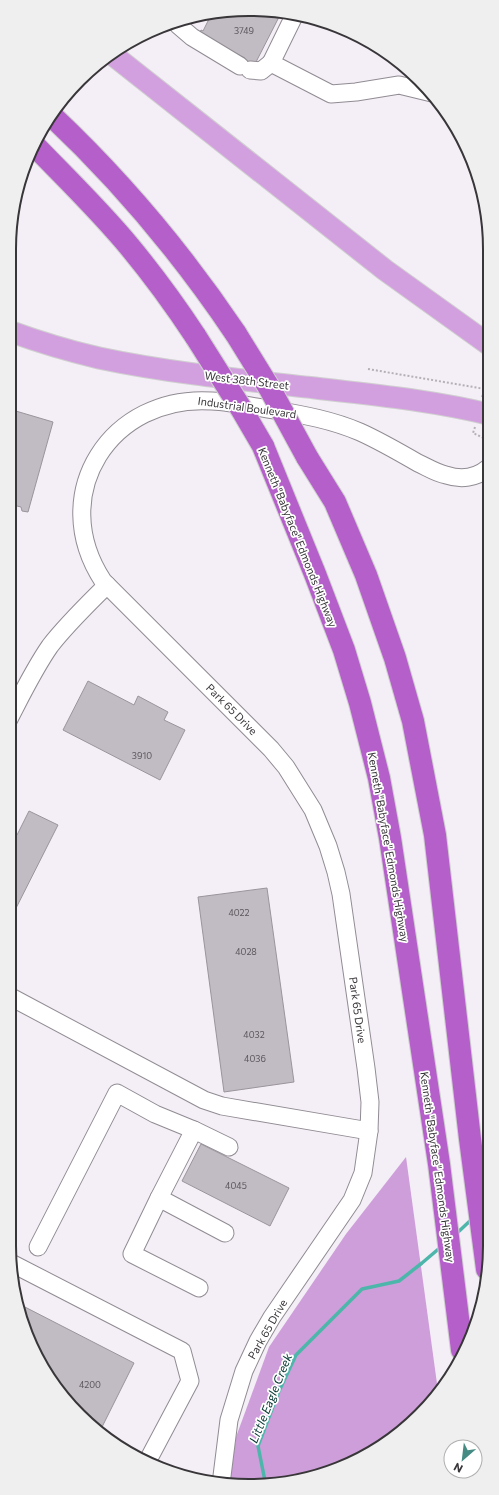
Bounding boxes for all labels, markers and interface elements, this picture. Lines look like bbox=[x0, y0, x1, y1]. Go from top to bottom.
house number: 3749 bbox=[234, 25, 254, 36]
street label: West 38th Street bbox=[204, 368, 290, 392]
street label: Industrial Boulevard bbox=[197, 394, 297, 420]
street label: Kenneth "Babyface" Edmonds Highway bbox=[256, 445, 340, 629]
street label: Park 65 Drive bbox=[204, 681, 260, 737]
house number: 3910 bbox=[132, 750, 152, 761]
street label: Kenneth "Babyface" Edmonds Highway bbox=[366, 751, 412, 943]
house number: 4022 bbox=[228, 907, 250, 918]
house number: 4028 bbox=[235, 946, 257, 957]
street label: Park 65 Drive bbox=[347, 976, 369, 1044]
house number: 4032 bbox=[243, 1029, 265, 1040]
house number: 4036 bbox=[244, 1053, 266, 1064]
street label: Kenneth "Babyface" Edmonds Highway bbox=[418, 1071, 458, 1264]
house number: 4045 bbox=[225, 1180, 247, 1191]
street label: Park 65 Drive bbox=[245, 1297, 289, 1361]
water label: Little Eagle Creek bbox=[246, 1351, 294, 1445]
house number: 4200 bbox=[79, 1379, 101, 1390]
north arrow bbox=[443, 1439, 483, 1479]
text: N bbox=[451, 1461, 465, 1476]

